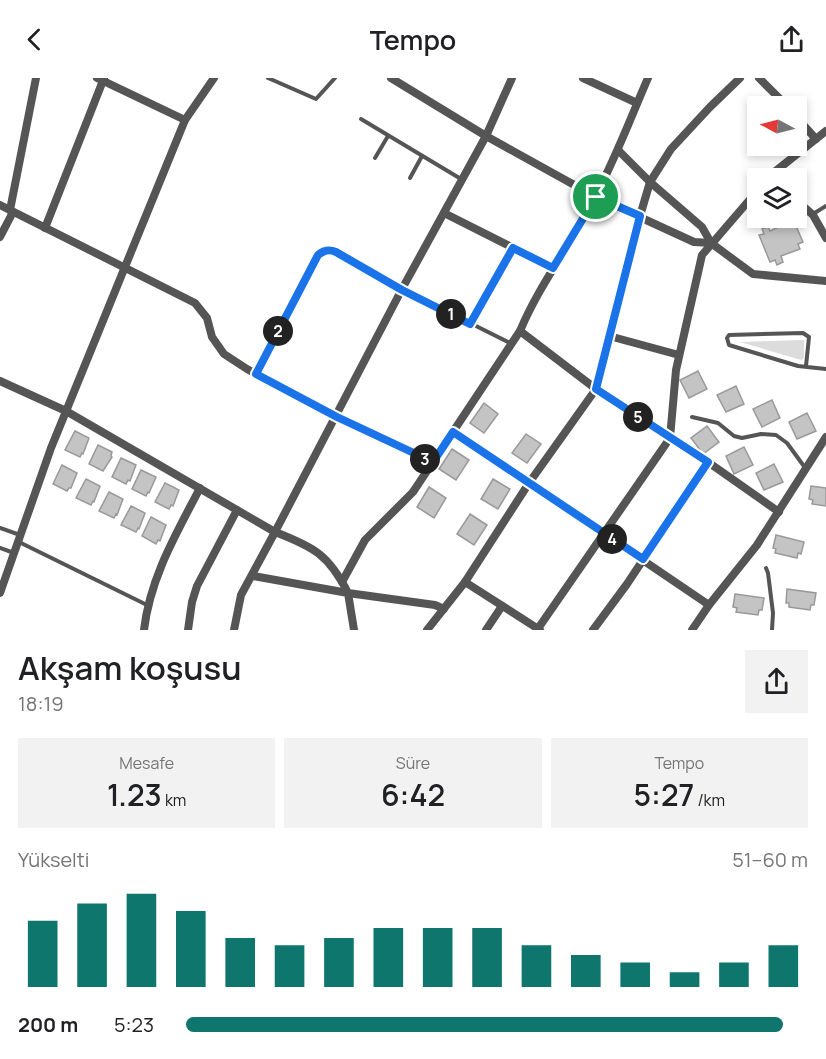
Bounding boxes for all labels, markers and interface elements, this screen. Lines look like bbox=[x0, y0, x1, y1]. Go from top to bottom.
text: Tempo bbox=[370, 21, 456, 58]
icon: back bbox=[18, 23, 51, 56]
icon: share bbox=[775, 23, 808, 56]
north arrow bbox=[747, 96, 807, 156]
map controls bbox=[747, 96, 807, 228]
button: layers bbox=[747, 168, 807, 228]
pin bbox=[570, 171, 621, 222]
icon: arrive bbox=[579, 180, 612, 213]
pin: 1 bbox=[436, 299, 466, 329]
text: 1 bbox=[447, 303, 455, 325]
pin: 2 bbox=[263, 316, 293, 346]
text: 2 bbox=[273, 320, 283, 342]
pin: 5 bbox=[623, 402, 653, 432]
text: 5 bbox=[633, 406, 643, 428]
pin: 3 bbox=[410, 444, 440, 474]
text: 3 bbox=[420, 448, 430, 470]
pin: 4 bbox=[597, 524, 627, 554]
text: 4 bbox=[607, 528, 617, 550]
text: Akşam koşusu bbox=[18, 645, 242, 690]
button: share bbox=[745, 650, 808, 713]
text: 18:19 bbox=[18, 690, 64, 717]
text: Mesafe bbox=[119, 752, 174, 774]
text: Süre bbox=[396, 752, 430, 774]
text: Tempo bbox=[654, 752, 704, 774]
text: 1.23 bbox=[107, 774, 162, 815]
text: 6:42 bbox=[381, 774, 445, 815]
text: 5:27 bbox=[634, 774, 694, 815]
text: km bbox=[162, 789, 186, 811]
text: /km bbox=[694, 789, 725, 811]
text: Yükselti bbox=[18, 846, 89, 873]
text: 51–60 m bbox=[732, 846, 808, 873]
text: 200 m bbox=[18, 1011, 78, 1038]
text: 5:23 bbox=[114, 1011, 154, 1038]

